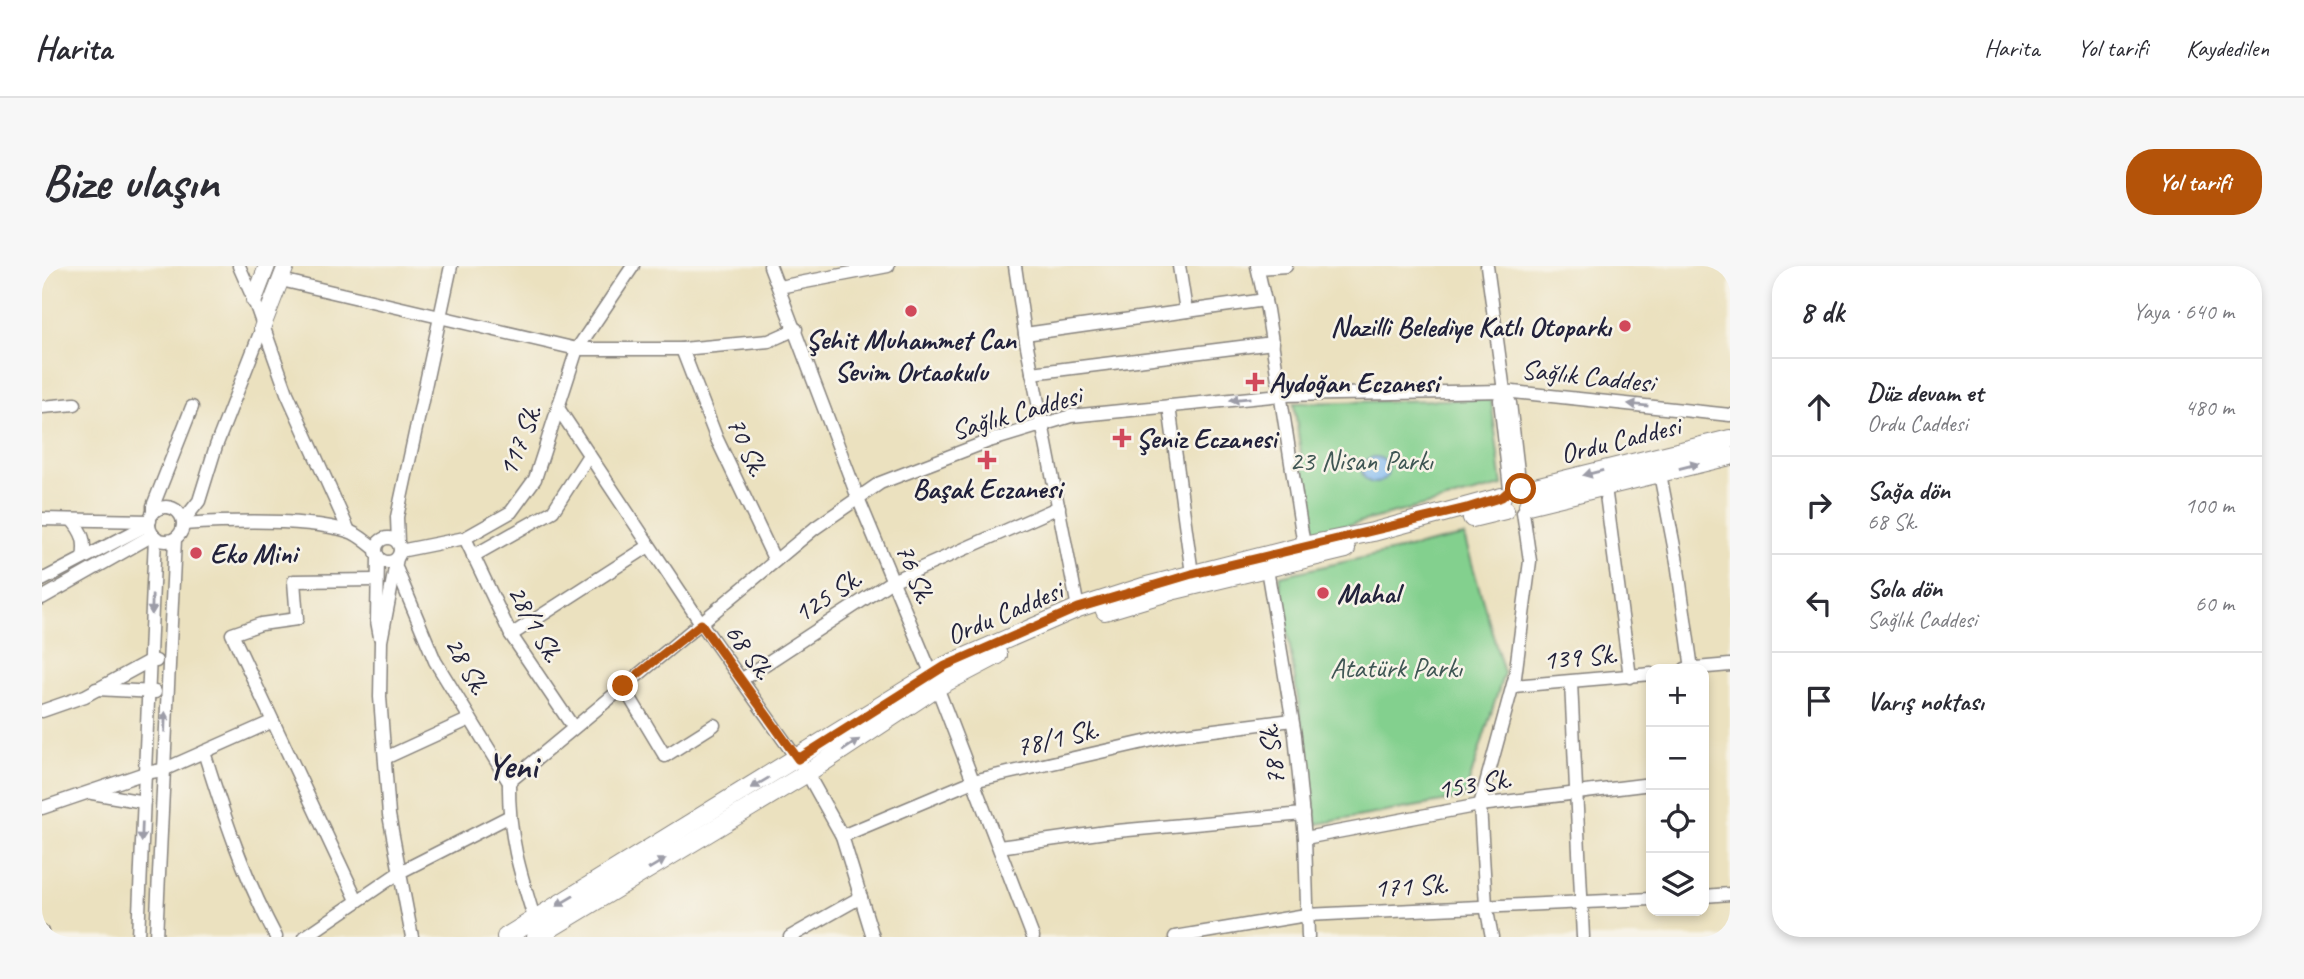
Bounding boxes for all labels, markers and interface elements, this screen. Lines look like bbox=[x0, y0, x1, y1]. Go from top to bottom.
text: Harita bbox=[35, 27, 112, 69]
text: Harita bbox=[1984, 33, 2039, 63]
text: Yol tarifi bbox=[2077, 33, 2148, 63]
text: Kaydedilen bbox=[2186, 33, 2269, 63]
button: Yol tarifi bbox=[2126, 149, 2262, 215]
text: Bize ulaşın bbox=[42, 151, 218, 213]
text: 8 dk bbox=[1800, 293, 1844, 331]
text: Yaya · 640 m bbox=[2132, 297, 2234, 326]
marker: Şehit Muhammet Can Sevim Ortaokulu bbox=[903, 303, 919, 319]
place label: Nazilli Belediye Katlı Otoparkı bbox=[1331, 309, 1613, 344]
marker: Nazilli Belediye Katlı Otoparkı bbox=[1617, 318, 1633, 334]
place label: Şehit Muhammet Can Sevim Ortaokulu bbox=[806, 322, 1017, 389]
street label: Sağlık Caddesi bbox=[1520, 351, 1660, 400]
place label: Aydoğan Eczanesi bbox=[1269, 365, 1442, 400]
marker: Aydoğan Eczanesi bbox=[1247, 374, 1263, 390]
street label: Sağlık Caddesi bbox=[947, 376, 1089, 448]
text: Düz devam et bbox=[1867, 376, 1983, 409]
icon: ahead bbox=[1800, 388, 1838, 426]
text: 480 m bbox=[2185, 393, 2234, 422]
one-way arrow bbox=[1229, 394, 1251, 405]
street label: 117 Sk. bbox=[489, 399, 550, 481]
one-way arrow bbox=[1627, 399, 1649, 410]
street label: Ordu Caddesi bbox=[1556, 407, 1687, 471]
text: Ordu Caddesi bbox=[1867, 409, 1968, 438]
street label: 70 Sk. bbox=[719, 411, 776, 482]
place label: Şeniz Eczanesi bbox=[1136, 421, 1280, 456]
marker: Şeniz Eczanesi bbox=[1114, 430, 1130, 446]
park label: 23 Nisan Parkı bbox=[1289, 443, 1435, 478]
marker: Başak Eczanesi bbox=[979, 452, 995, 468]
one-way arrow bbox=[1678, 460, 1700, 471]
one-way arrow bbox=[1581, 468, 1603, 479]
place label: Başak Eczanesi bbox=[912, 471, 1065, 506]
route start bbox=[1505, 473, 1536, 504]
text: Sağa dön bbox=[1867, 474, 1950, 507]
icon: right bbox=[1800, 486, 1838, 524]
text: 100 m bbox=[2185, 491, 2234, 520]
text: 68 Sk. bbox=[1867, 507, 1918, 536]
place label: Eko Mini bbox=[210, 536, 300, 571]
street label: 76 Sk. bbox=[888, 538, 943, 609]
marker: Eko Mini bbox=[188, 545, 204, 561]
street label: 125 Sk. bbox=[787, 560, 868, 630]
street label: Ordu Caddesi bbox=[941, 571, 1071, 652]
text: Sola dön bbox=[1867, 572, 1942, 605]
place label: Mahal bbox=[1337, 576, 1405, 611]
street label: 28/1 Sk. bbox=[500, 578, 571, 669]
icon: left bbox=[1800, 584, 1838, 622]
marker: Mahal bbox=[1315, 585, 1331, 601]
text: 60 m bbox=[2195, 589, 2234, 618]
one-way arrow bbox=[146, 594, 158, 616]
text: Sağlık Caddesi bbox=[1867, 605, 1977, 634]
street label: 68 Sk. bbox=[717, 616, 782, 687]
street label: 28 Sk. bbox=[437, 630, 498, 701]
street label: 139 Sk. bbox=[1542, 636, 1619, 677]
park label: Atatürk Parkı bbox=[1330, 650, 1464, 685]
map controls bbox=[1646, 664, 1709, 916]
button: + bbox=[1646, 664, 1709, 727]
route end bbox=[607, 670, 638, 701]
icon: arrive bbox=[1800, 682, 1838, 720]
text: Varış noktası bbox=[1867, 685, 1984, 718]
one-way arrow bbox=[160, 711, 171, 733]
street label: 78/1 Sk. bbox=[1013, 711, 1102, 764]
street label: 78 Sk. bbox=[1250, 722, 1293, 788]
button: − bbox=[1646, 727, 1709, 790]
one-way arrow bbox=[841, 738, 860, 751]
district label: Yeni bbox=[487, 744, 541, 789]
street label: 153 Sk. bbox=[1435, 760, 1514, 807]
one-way arrow bbox=[750, 776, 769, 789]
button: locate bbox=[1646, 790, 1709, 853]
one-way arrow bbox=[137, 821, 148, 843]
button: layers bbox=[1646, 853, 1709, 916]
one-way arrow bbox=[647, 858, 666, 870]
street label: 171 Sk. bbox=[1373, 866, 1449, 905]
one-way arrow bbox=[555, 894, 574, 907]

